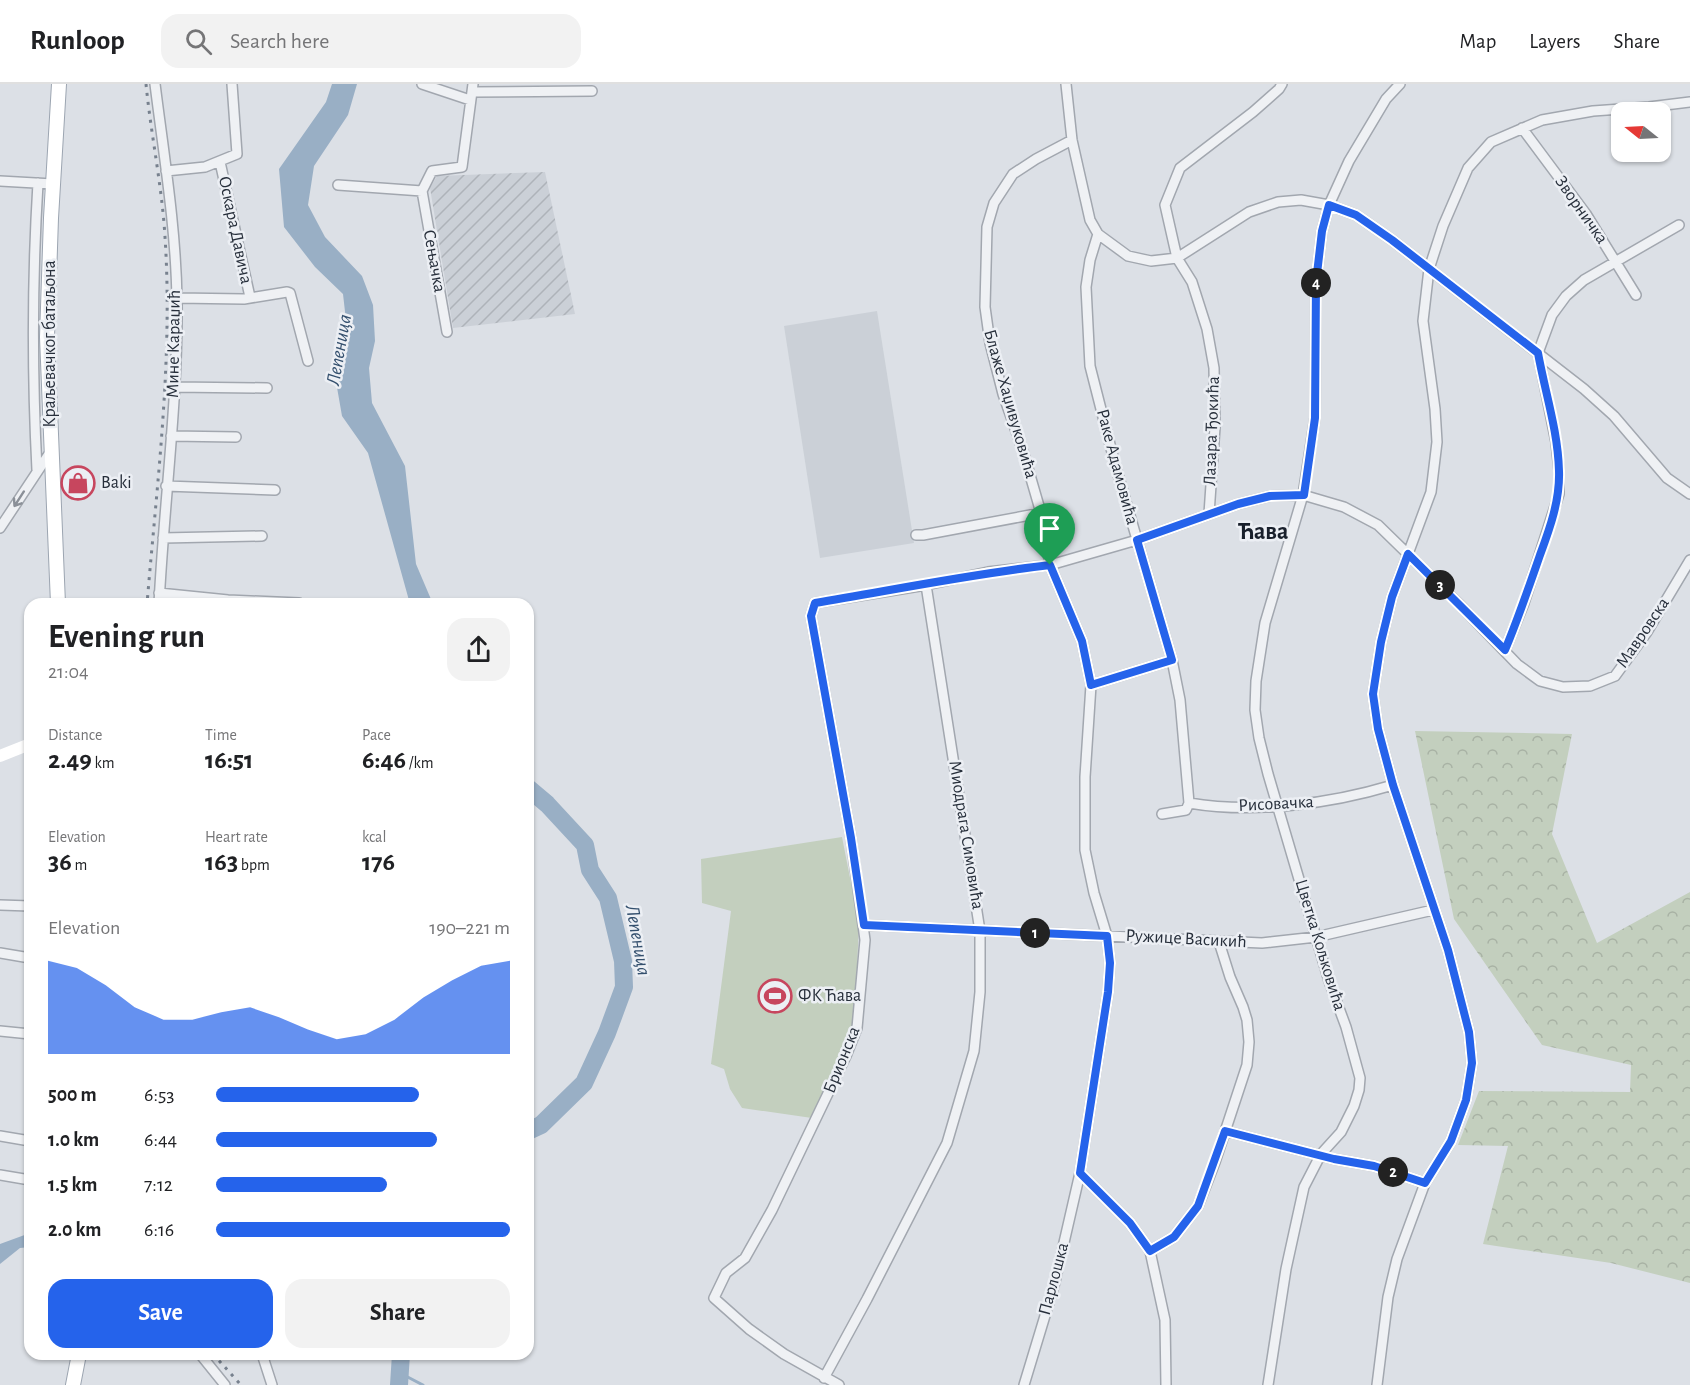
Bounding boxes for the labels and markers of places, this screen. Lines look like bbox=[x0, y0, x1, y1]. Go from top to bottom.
pin: 4 bbox=[1301, 268, 1331, 298]
shop icon: Baki bbox=[60, 465, 96, 501]
place label: Baki bbox=[101, 474, 132, 492]
pin bbox=[1024, 503, 1075, 565]
pin: 3 bbox=[1425, 570, 1455, 600]
pin: 1 bbox=[1020, 918, 1050, 948]
sports icon: ФК Ћава bbox=[757, 978, 793, 1014]
place label: ФК Ћава bbox=[798, 987, 861, 1005]
pin: 2 bbox=[1378, 1157, 1408, 1187]

